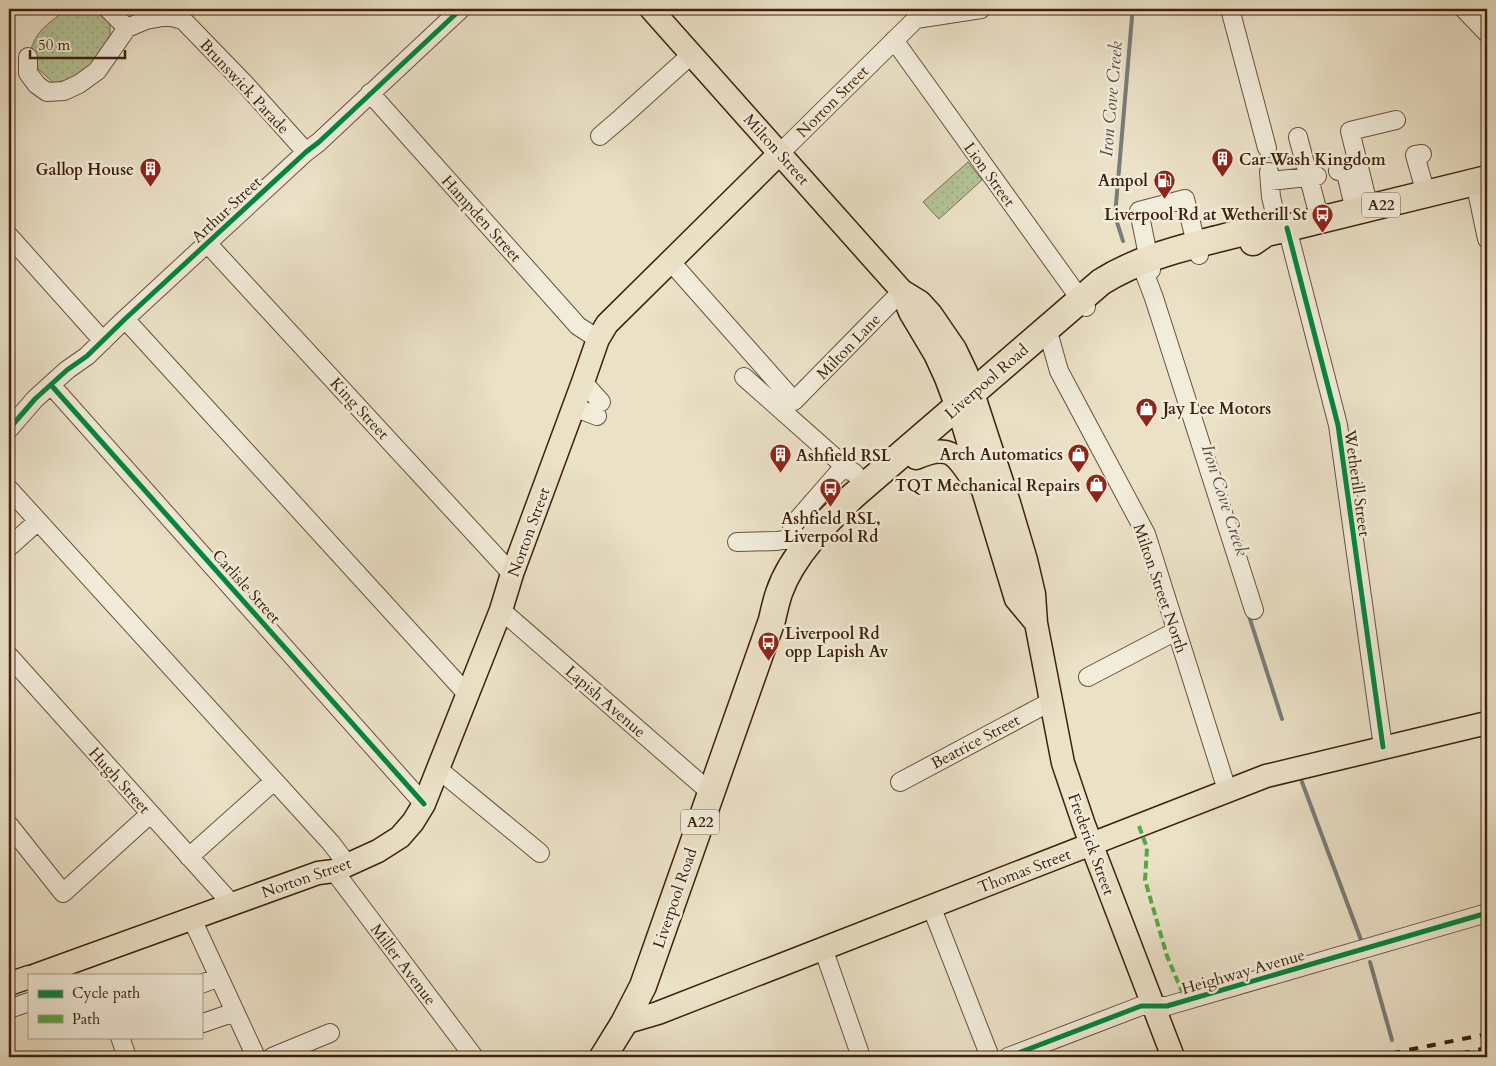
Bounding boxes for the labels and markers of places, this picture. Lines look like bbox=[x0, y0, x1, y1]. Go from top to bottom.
building icon: Car Wash Kingdom bbox=[1211, 147, 1235, 178]
place label: Car Wash Kingdom bbox=[1239, 149, 1386, 171]
building icon: Gallop House bbox=[138, 157, 162, 188]
place label: Gallop House bbox=[36, 159, 134, 181]
fuel station icon: Ampol bbox=[1152, 168, 1176, 199]
place label: Ampol bbox=[1098, 170, 1148, 192]
bus stop icon: Liverpool Rd at Wetherill St bbox=[1311, 202, 1335, 233]
place label: Liverpool Rd at Wetherill St bbox=[1104, 204, 1307, 226]
shop icon: Jay Lee Motors bbox=[1135, 396, 1159, 427]
place label: Jay Lee Motors bbox=[1161, 398, 1271, 420]
shop icon: Arch Automatics bbox=[1067, 442, 1091, 473]
building icon: Ashfield RSL bbox=[768, 443, 792, 474]
place label: Arch Automatics bbox=[939, 444, 1063, 466]
place label: Ashfield RSL bbox=[796, 445, 892, 467]
shop icon: TQT Mechanical Repairs bbox=[1084, 473, 1108, 504]
place label: TQT Mechanical Repairs bbox=[895, 475, 1080, 497]
bus stop icon: Ashfield RSL, Liverpool Rd bbox=[819, 477, 843, 508]
place label: Ashfield RSL, Liverpool Rd bbox=[781, 508, 881, 548]
place label: Liverpool Rd opp Lapish Av bbox=[785, 623, 888, 663]
bus stop icon: Liverpool Rd opp Lapish Av bbox=[757, 630, 781, 661]

